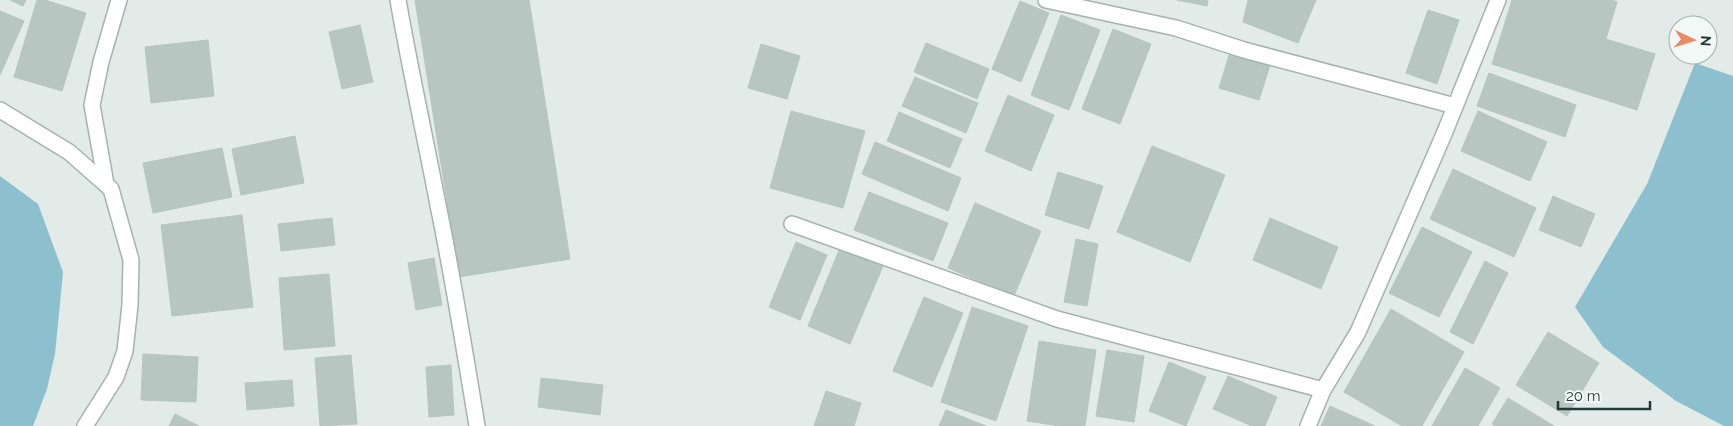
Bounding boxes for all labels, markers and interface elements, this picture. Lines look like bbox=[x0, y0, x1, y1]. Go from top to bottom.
north arrow bbox=[1668, 15, 1718, 65]
text: N bbox=[1698, 35, 1714, 47]
scale bar bbox=[1558, 378, 1650, 410]
text: 20 m bbox=[1566, 387, 1601, 405]

